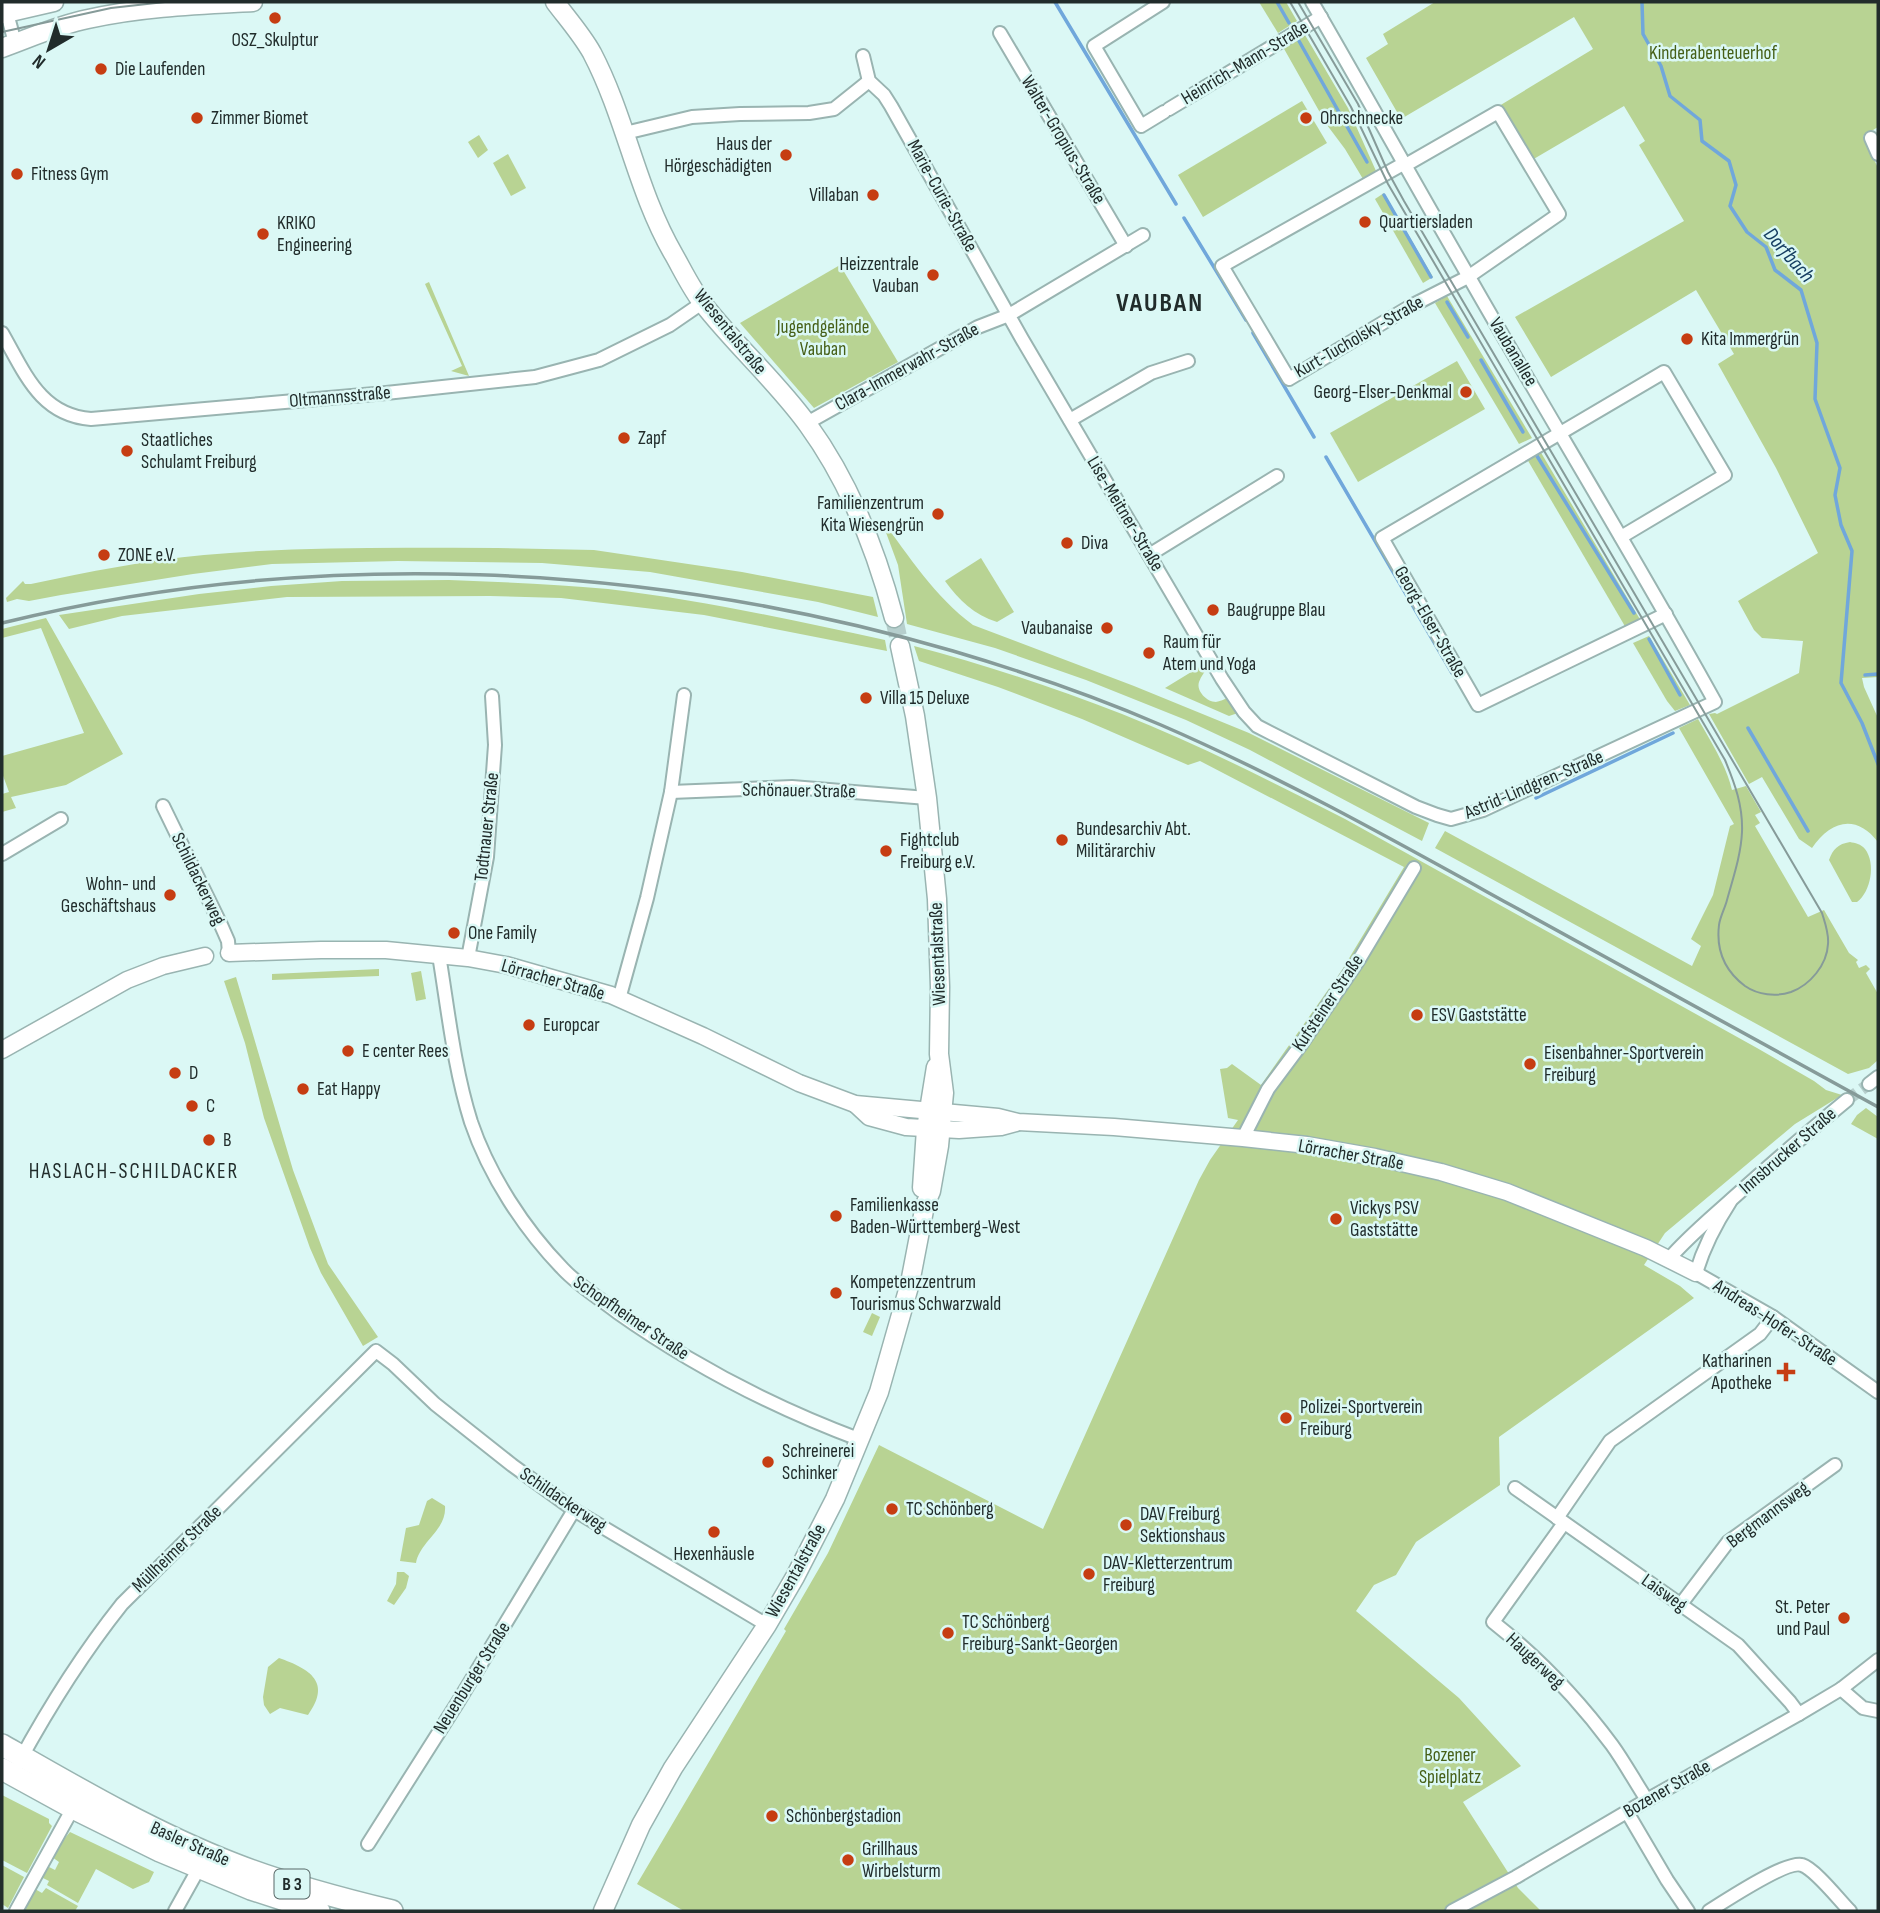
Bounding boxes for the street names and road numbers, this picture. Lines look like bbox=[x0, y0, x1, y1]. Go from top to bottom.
street label: Heinrich-Mann-Straße bbox=[1177, 16, 1313, 110]
street label: Walter-Gropius-Straße bbox=[1016, 72, 1110, 208]
street label: Marie-Curie-Straße bbox=[902, 136, 982, 256]
street label: Wiesentalstraße bbox=[688, 285, 772, 379]
street label: Kurt-Tucholsky-Straße bbox=[1290, 291, 1428, 383]
street label: Vaubanallee bbox=[1484, 313, 1542, 391]
street label: Clara-Immerwahr-Straße bbox=[831, 318, 983, 416]
street label: Oltmannsstraße bbox=[288, 381, 392, 413]
street label: Lise-Meitner-Straße bbox=[1082, 452, 1168, 576]
street label: Georg-Elser-Straße bbox=[1389, 562, 1471, 682]
street label: Astrid-Lindgren-Straße bbox=[1460, 745, 1607, 825]
street label: Todtnauer Straße bbox=[470, 771, 504, 883]
street label: Schönauer Straße bbox=[742, 779, 856, 803]
street label: Schildackerweg bbox=[166, 829, 230, 929]
street label: Wiesentalstraße bbox=[925, 902, 951, 1006]
street label: Kufsteiner Straße bbox=[1287, 950, 1369, 1056]
street label: Lörracher Straße bbox=[499, 954, 607, 1006]
street label: Innsbrucker Straße bbox=[1735, 1103, 1841, 1199]
street label: Lörracher Straße bbox=[1297, 1134, 1405, 1176]
street label: Schopfheimer Straße bbox=[569, 1271, 693, 1365]
street label: Andreas-Hofer-Straße bbox=[1708, 1274, 1841, 1372]
street label: Schildackerweg bbox=[515, 1463, 611, 1538]
street label: Bergmannsweg bbox=[1722, 1476, 1814, 1553]
street label: Müllheimer Straße bbox=[127, 1500, 227, 1598]
street label: Wiesentalstraße bbox=[761, 1520, 831, 1622]
street label: Laisweg bbox=[1637, 1569, 1692, 1617]
street label: Neuenburger Straße bbox=[428, 1618, 516, 1738]
street label: Haugerweg bbox=[1501, 1628, 1569, 1694]
street label: Bozener Straße bbox=[1619, 1755, 1715, 1823]
street label: Basler Straße bbox=[147, 1816, 233, 1872]
road number: B 3 bbox=[274, 1870, 310, 1898]

